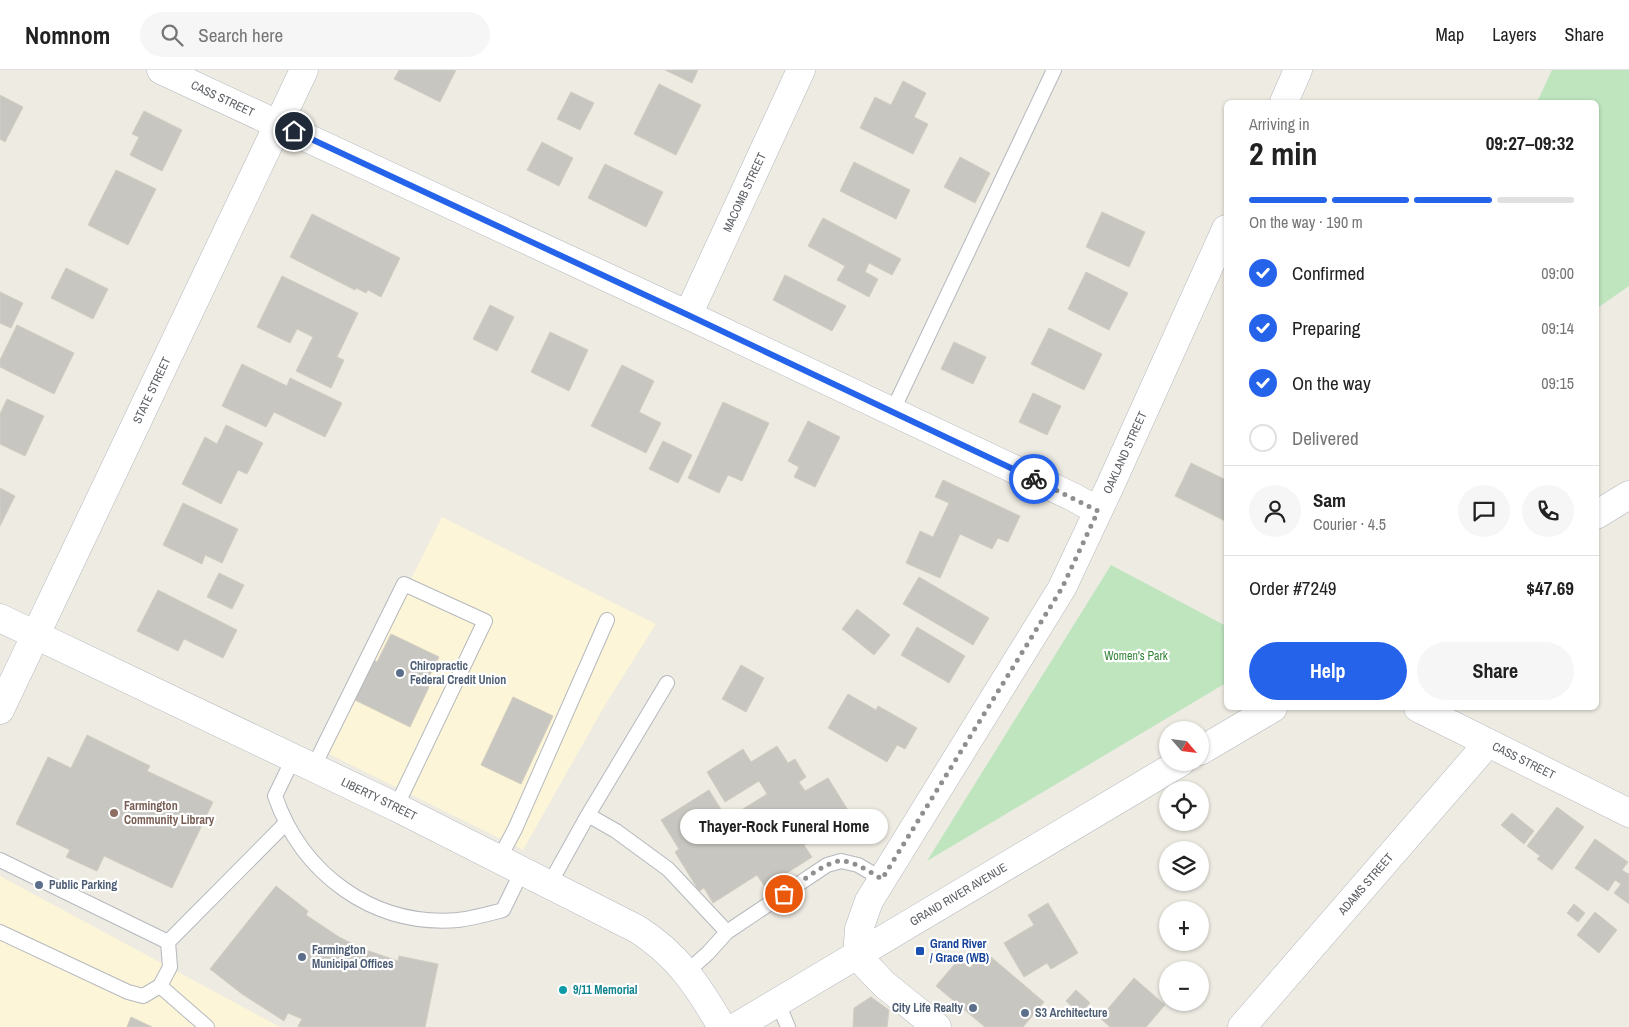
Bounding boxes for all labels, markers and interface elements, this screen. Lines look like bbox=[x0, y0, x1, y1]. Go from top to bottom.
search box bbox=[140, 12, 490, 57]
text: Nomnom bbox=[25, 19, 110, 51]
icon: search bbox=[158, 21, 186, 49]
text: Search here bbox=[198, 22, 283, 48]
text: Map bbox=[1436, 22, 1464, 47]
text: Layers bbox=[1492, 22, 1537, 47]
text: Share bbox=[1565, 22, 1604, 47]
street label: CASS STREET bbox=[188, 77, 257, 120]
pin bbox=[273, 110, 315, 152]
text: Arriving in bbox=[1249, 113, 1310, 135]
icon: home bbox=[280, 117, 308, 145]
text: 09:27–09:32 bbox=[1486, 130, 1574, 156]
text: 2 min bbox=[1249, 132, 1318, 175]
street label: MACOMB STREET bbox=[719, 150, 770, 235]
text: On the way · 190 m bbox=[1249, 211, 1363, 233]
icon: check bbox=[1249, 259, 1277, 287]
text: Confirmed bbox=[1292, 260, 1365, 286]
text: 09:00 bbox=[1541, 262, 1574, 284]
icon: check bbox=[1249, 314, 1277, 342]
text: Preparing bbox=[1292, 315, 1360, 341]
text: 09:14 bbox=[1541, 317, 1574, 339]
street label: STATE STREET bbox=[129, 354, 175, 426]
icon: check bbox=[1249, 369, 1277, 397]
text: On the way bbox=[1292, 370, 1371, 396]
text: 09:15 bbox=[1541, 372, 1574, 394]
street label: OAKLAND STREET bbox=[1099, 409, 1151, 496]
text: Delivered bbox=[1292, 425, 1359, 451]
courier bbox=[1009, 454, 1059, 504]
icon: bike bbox=[1020, 465, 1048, 493]
button: person bbox=[1249, 485, 1301, 537]
button: chat bbox=[1458, 485, 1510, 537]
button: phone bbox=[1522, 485, 1574, 537]
text: Sam bbox=[1313, 487, 1346, 513]
text: Courier · 4.5 bbox=[1313, 513, 1386, 535]
text: Order #7249 bbox=[1249, 575, 1336, 601]
text: $47.69 bbox=[1526, 575, 1574, 601]
button: Help bbox=[1249, 642, 1407, 700]
button: Share bbox=[1417, 642, 1574, 700]
park label: Women's Park bbox=[1104, 648, 1168, 664]
place label: Chiropractic Federal Credit Union bbox=[410, 658, 506, 688]
marker: Chiropractic Federal Credit Union bbox=[394, 667, 406, 679]
north arrow bbox=[1159, 721, 1209, 771]
map controls bbox=[1159, 721, 1209, 1011]
street label: CASS STREET bbox=[1489, 738, 1558, 783]
street label: LIBERTY STREET bbox=[338, 774, 420, 824]
button: locate bbox=[1159, 781, 1209, 831]
place label: Farmington Community Library bbox=[124, 798, 215, 828]
marker: Farmington Community Library bbox=[108, 807, 120, 819]
callout: Thayer-Rock Funeral Home bbox=[680, 809, 888, 844]
text: Thayer-Rock Funeral Home bbox=[699, 815, 869, 837]
button: layers bbox=[1159, 841, 1209, 891]
street label: ADAMS STREET bbox=[1334, 850, 1397, 919]
street label: GRAND RIVER AVENUE bbox=[907, 859, 1010, 930]
pin bbox=[763, 873, 805, 915]
place label: Public Parking bbox=[49, 877, 117, 893]
marker: Public Parking bbox=[33, 879, 45, 891]
icon: bag bbox=[770, 880, 798, 908]
button: + bbox=[1159, 901, 1209, 951]
place label: Grand River / Grace (WB) bbox=[930, 936, 989, 966]
place label: Farmington Municipal Offices bbox=[312, 942, 394, 972]
marker: Grand River / Grace (WB) bbox=[914, 945, 926, 957]
marker: Farmington Municipal Offices bbox=[296, 951, 308, 963]
button: − bbox=[1159, 961, 1209, 1011]
place label: 9/11 Memorial bbox=[573, 982, 638, 998]
marker: 9/11 Memorial bbox=[557, 984, 569, 996]
place label: City Life Realty bbox=[892, 1000, 964, 1016]
marker: City Life Realty bbox=[967, 1002, 979, 1014]
place label: S3 Architecture bbox=[1035, 1005, 1108, 1021]
marker: S3 Architecture bbox=[1019, 1007, 1031, 1019]

